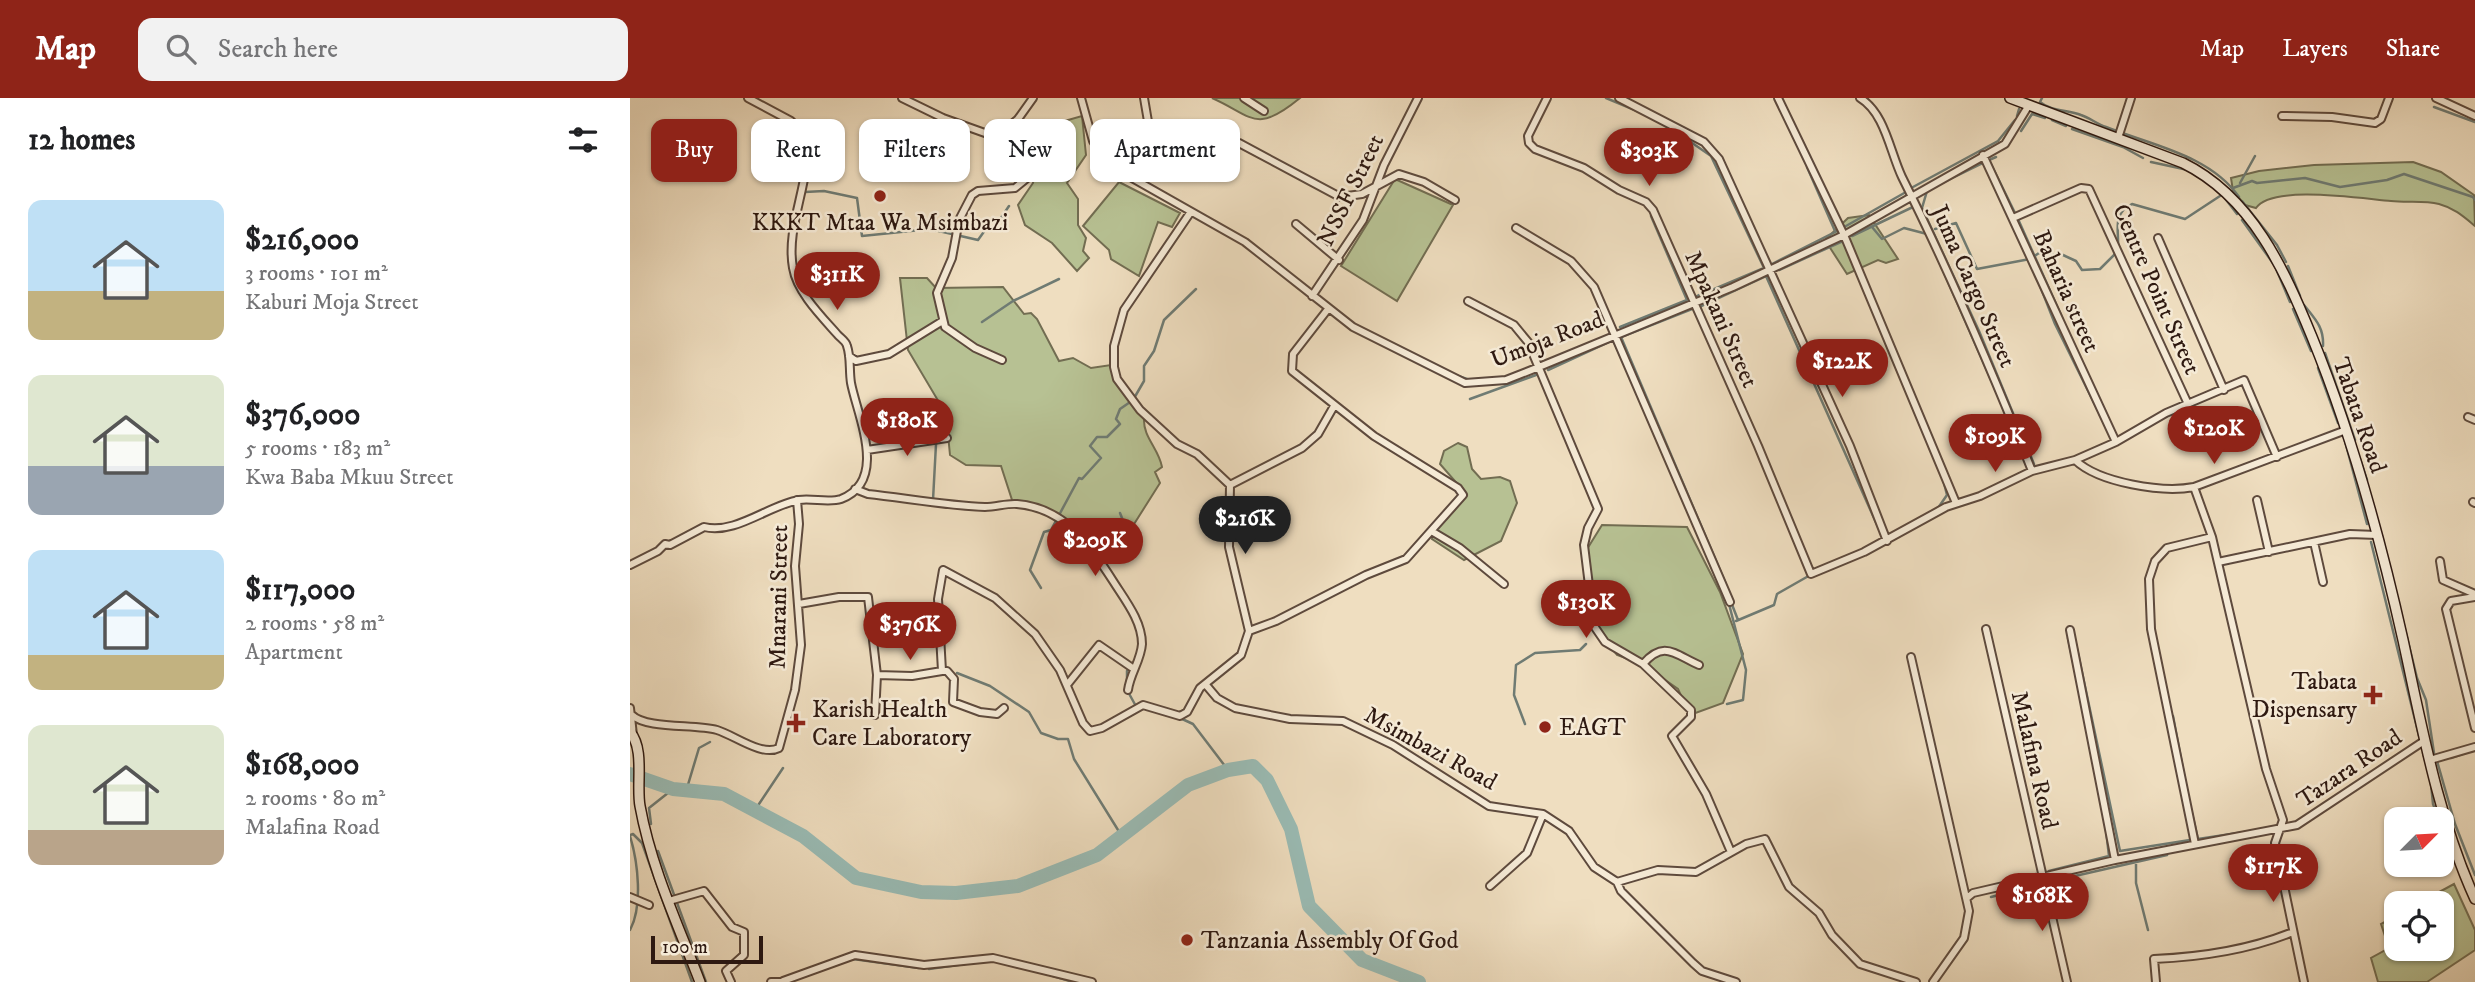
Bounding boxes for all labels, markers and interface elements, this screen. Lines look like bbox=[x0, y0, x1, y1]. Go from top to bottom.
search box bbox=[138, 18, 628, 81]
text: Map bbox=[35, 29, 96, 70]
icon: search bbox=[162, 30, 200, 68]
text: Search here bbox=[218, 33, 338, 66]
text: Map bbox=[2200, 34, 2244, 64]
text: Layers bbox=[2282, 34, 2348, 64]
text: Share bbox=[2386, 34, 2440, 64]
chip: Buy bbox=[651, 119, 737, 182]
chip: Rent bbox=[751, 119, 845, 182]
chip: Filters bbox=[859, 119, 970, 182]
chip: New bbox=[984, 119, 1076, 182]
chip: Apartment bbox=[1090, 119, 1240, 182]
icon: filters bbox=[564, 121, 602, 159]
text: 12 homes bbox=[28, 122, 135, 159]
street label: NSSF Street bbox=[1311, 129, 1391, 252]
pin: $303K bbox=[1600, 129, 1698, 188]
text: $303K bbox=[1620, 136, 1678, 165]
marker: KKKT Mtaa Wa Msimbazi bbox=[872, 188, 888, 204]
street label: Juma Cargo Street bbox=[1923, 199, 2022, 372]
street label: Centre Point Street bbox=[2105, 200, 2207, 380]
place label: KKKT Mtaa Wa Msimbazi bbox=[752, 208, 1008, 238]
text: $216,000 bbox=[245, 222, 359, 259]
street label: Baharia street bbox=[2026, 226, 2107, 358]
icon: home bbox=[84, 228, 168, 312]
street label: Mpakani Street bbox=[1678, 246, 1765, 393]
pin: $311K bbox=[788, 252, 886, 312]
text: 3 rooms · 101 m² bbox=[245, 259, 388, 288]
text: $311K bbox=[810, 260, 864, 289]
text: Kaburi Moja Street bbox=[245, 288, 419, 317]
street label: Umoja Road bbox=[1487, 305, 1608, 375]
pin: $122K bbox=[1793, 340, 1891, 399]
text: $122K bbox=[1812, 347, 1872, 376]
street label: Tabata Road bbox=[2325, 354, 2393, 477]
text: $376,000 bbox=[245, 397, 360, 434]
pin: $180K bbox=[858, 398, 956, 458]
icon: home bbox=[84, 403, 168, 487]
text: $180K bbox=[876, 406, 938, 435]
pin: $120K bbox=[2165, 406, 2263, 466]
pin: $109K bbox=[1946, 414, 2044, 474]
text: $120K bbox=[2184, 414, 2244, 443]
text: $109K bbox=[1965, 422, 2025, 451]
text: 5 rooms · 183 m² bbox=[245, 434, 390, 463]
text: Kwa Baba Mkuu Street bbox=[245, 463, 454, 492]
pin: $216K bbox=[1196, 496, 1294, 556]
text: $216K bbox=[1215, 504, 1275, 533]
pin: $209K bbox=[1046, 518, 1144, 578]
street label: Mnarani Street bbox=[763, 524, 795, 669]
text: $209K bbox=[1063, 526, 1127, 555]
text: $117,000 bbox=[245, 572, 356, 609]
icon: home bbox=[84, 578, 168, 662]
pin: $130K bbox=[1537, 580, 1635, 640]
text: $130K bbox=[1557, 588, 1615, 617]
pin: $376K bbox=[861, 602, 959, 662]
text: 2 rooms · 58 m² bbox=[245, 609, 384, 638]
text: $376K bbox=[879, 610, 941, 639]
text: Apartment bbox=[245, 638, 343, 667]
place label: Tabata Dispensary bbox=[2252, 667, 2358, 725]
marker: Tabata Dispensary bbox=[2363, 685, 2383, 705]
street label: Malafina Road bbox=[2004, 688, 2064, 832]
place label: Karish Health Care Laboratory bbox=[812, 695, 972, 753]
street label: Msimbazi Road bbox=[1359, 700, 1502, 798]
marker: Karish Health Care Laboratory bbox=[786, 713, 806, 733]
place label: EAGT bbox=[1559, 713, 1626, 743]
marker: EAGT bbox=[1537, 719, 1553, 735]
street label: Tazara Road bbox=[2291, 723, 2408, 815]
text: $168,000 bbox=[245, 747, 359, 784]
icon: home bbox=[84, 753, 168, 837]
text: 2 rooms · 80 m² bbox=[245, 784, 385, 813]
north arrow bbox=[2384, 807, 2454, 877]
map controls bbox=[2384, 807, 2454, 961]
text: Malafina Road bbox=[245, 813, 380, 842]
pin: $117K bbox=[2224, 844, 2322, 904]
text: $117K bbox=[2244, 852, 2302, 881]
pin: $168K bbox=[1993, 874, 2091, 933]
text: $168K bbox=[2012, 881, 2072, 910]
button: locate bbox=[2384, 891, 2454, 961]
place label: Tanzania Assembly Of God bbox=[1201, 926, 1458, 956]
marker: Tanzania Assembly Of God bbox=[1179, 932, 1195, 948]
scale bar bbox=[651, 933, 763, 965]
text: 100 m bbox=[662, 936, 708, 959]

